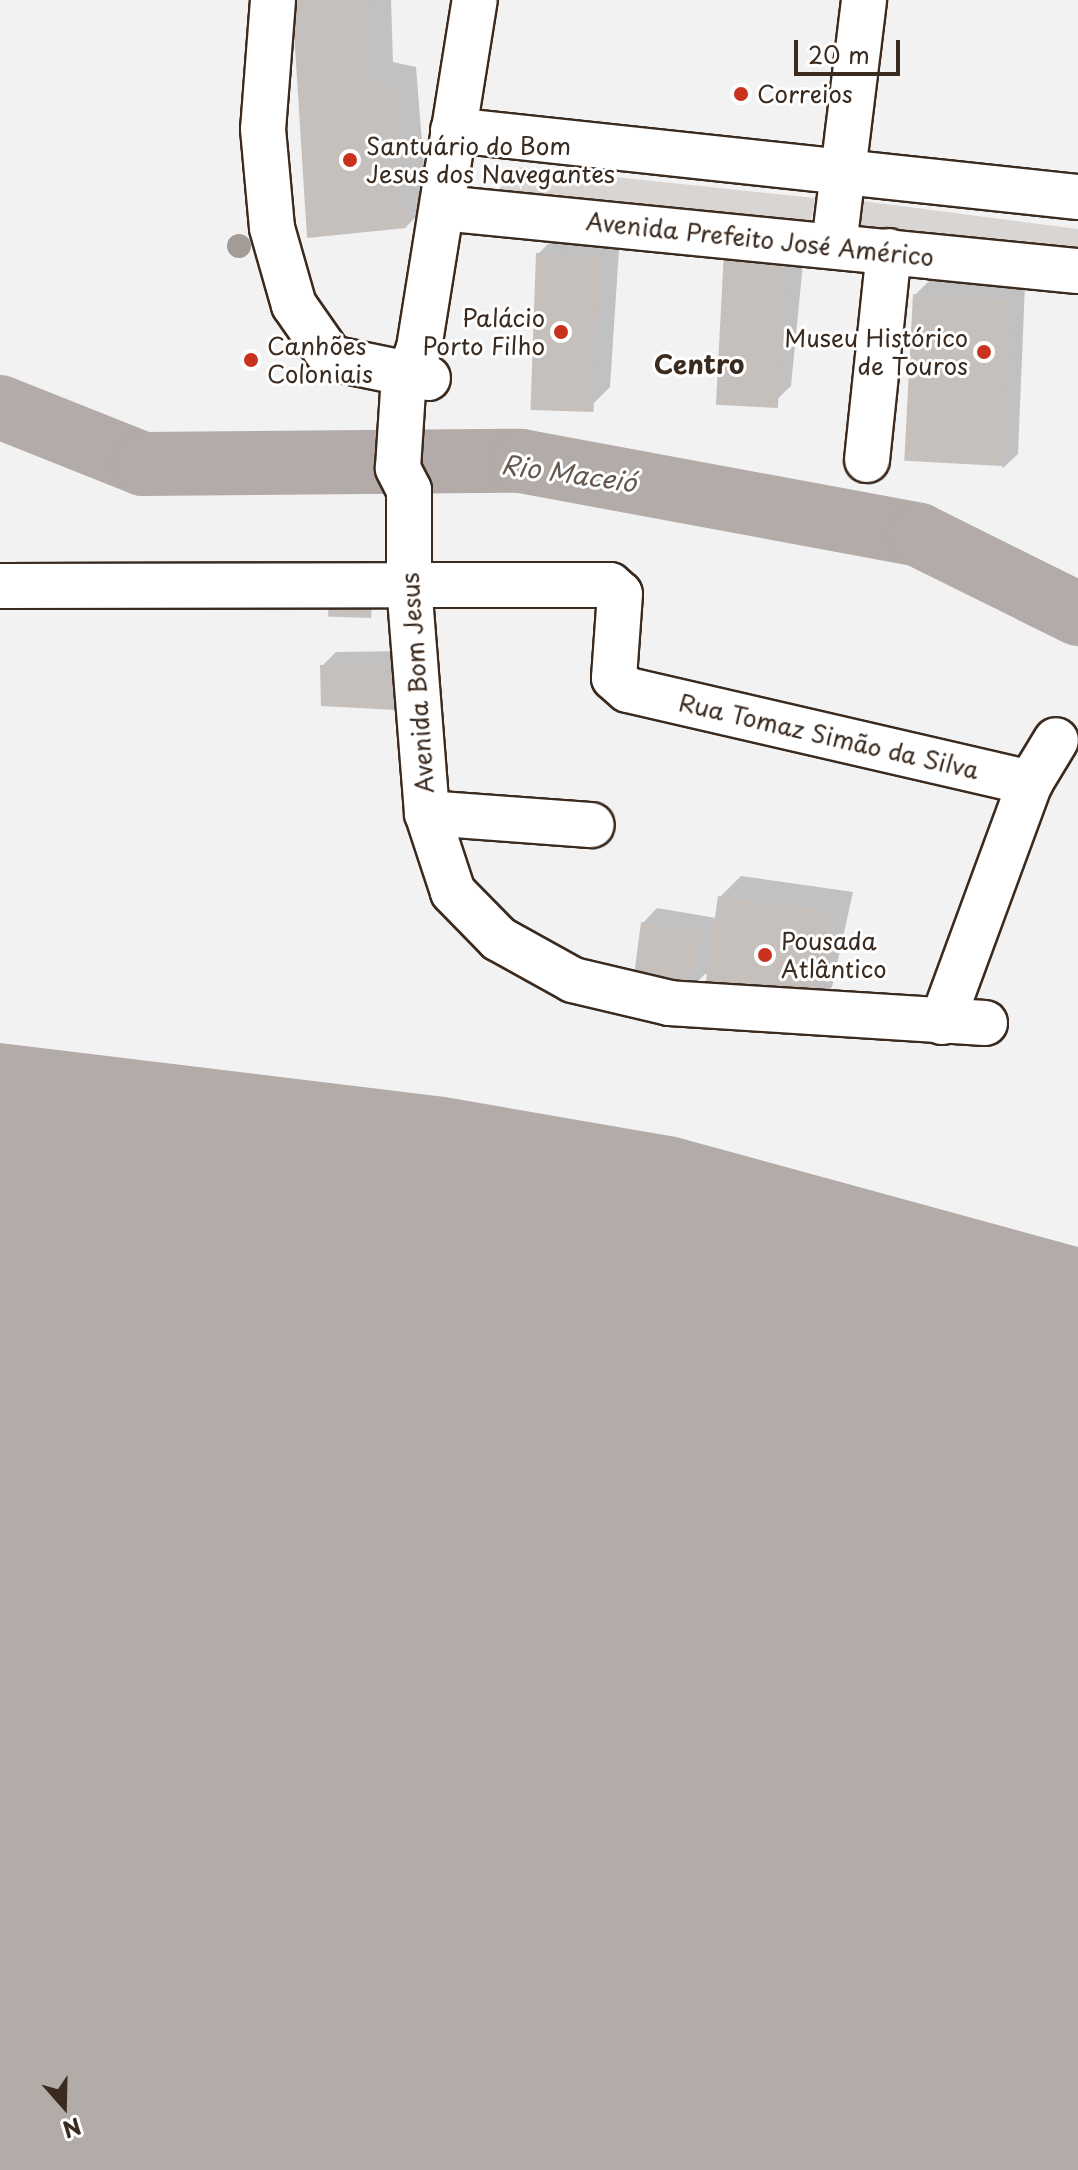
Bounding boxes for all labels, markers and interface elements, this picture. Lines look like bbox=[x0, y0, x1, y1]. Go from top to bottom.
scale bar bbox=[798, 24, 904, 74]
text: 20 m bbox=[808, 36, 870, 72]
place label: Correios bbox=[757, 80, 853, 108]
marker: Correios bbox=[732, 85, 750, 103]
place label: Santuário do Bom Jesus dos Navegantes bbox=[366, 132, 614, 188]
marker: Santuário do Bom Jesus dos Navegantes bbox=[341, 151, 359, 169]
street label: Avenida Prefeito José Américo bbox=[584, 206, 936, 272]
place label: Palácio Porto Filho bbox=[422, 304, 545, 360]
marker: Palácio Porto Filho bbox=[552, 323, 570, 341]
place label: Museu Histórico de Touros bbox=[785, 324, 968, 380]
place label: Canhões Coloniais bbox=[267, 332, 373, 388]
marker: Museu Histórico de Touros bbox=[975, 343, 993, 361]
district label: Centro bbox=[654, 348, 744, 380]
marker: Canhões Coloniais bbox=[242, 351, 260, 369]
water label: Rio Maceió bbox=[499, 448, 639, 498]
street label: Avenida Bom Jesus bbox=[395, 572, 439, 794]
street label: Rua Tomaz Simão da Silva bbox=[676, 687, 982, 785]
place label: Pousada Atlântico bbox=[781, 927, 887, 983]
marker: Pousada Atlântico bbox=[756, 946, 774, 964]
north arrow bbox=[24, 2066, 104, 2146]
text: N bbox=[59, 2111, 86, 2148]

